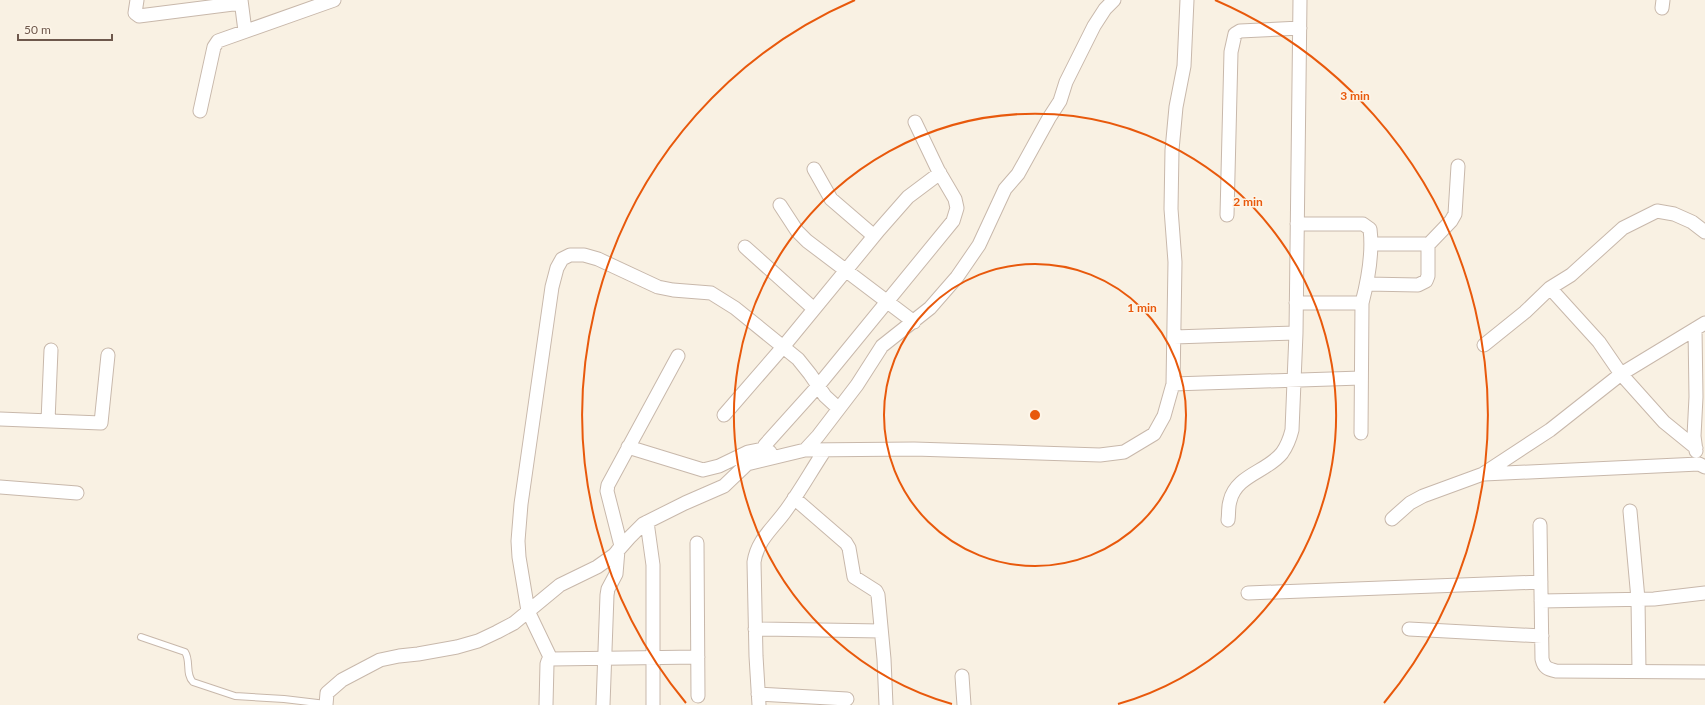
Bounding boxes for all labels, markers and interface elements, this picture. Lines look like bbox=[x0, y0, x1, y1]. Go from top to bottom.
scale bar bbox=[18, 16, 112, 42]
text: 50 m bbox=[24, 22, 51, 37]
text: 3 min bbox=[1340, 88, 1370, 103]
text: 2 min bbox=[1233, 194, 1263, 209]
text: 1 min bbox=[1127, 300, 1157, 315]
centre of rings bbox=[1028, 408, 1042, 422]

